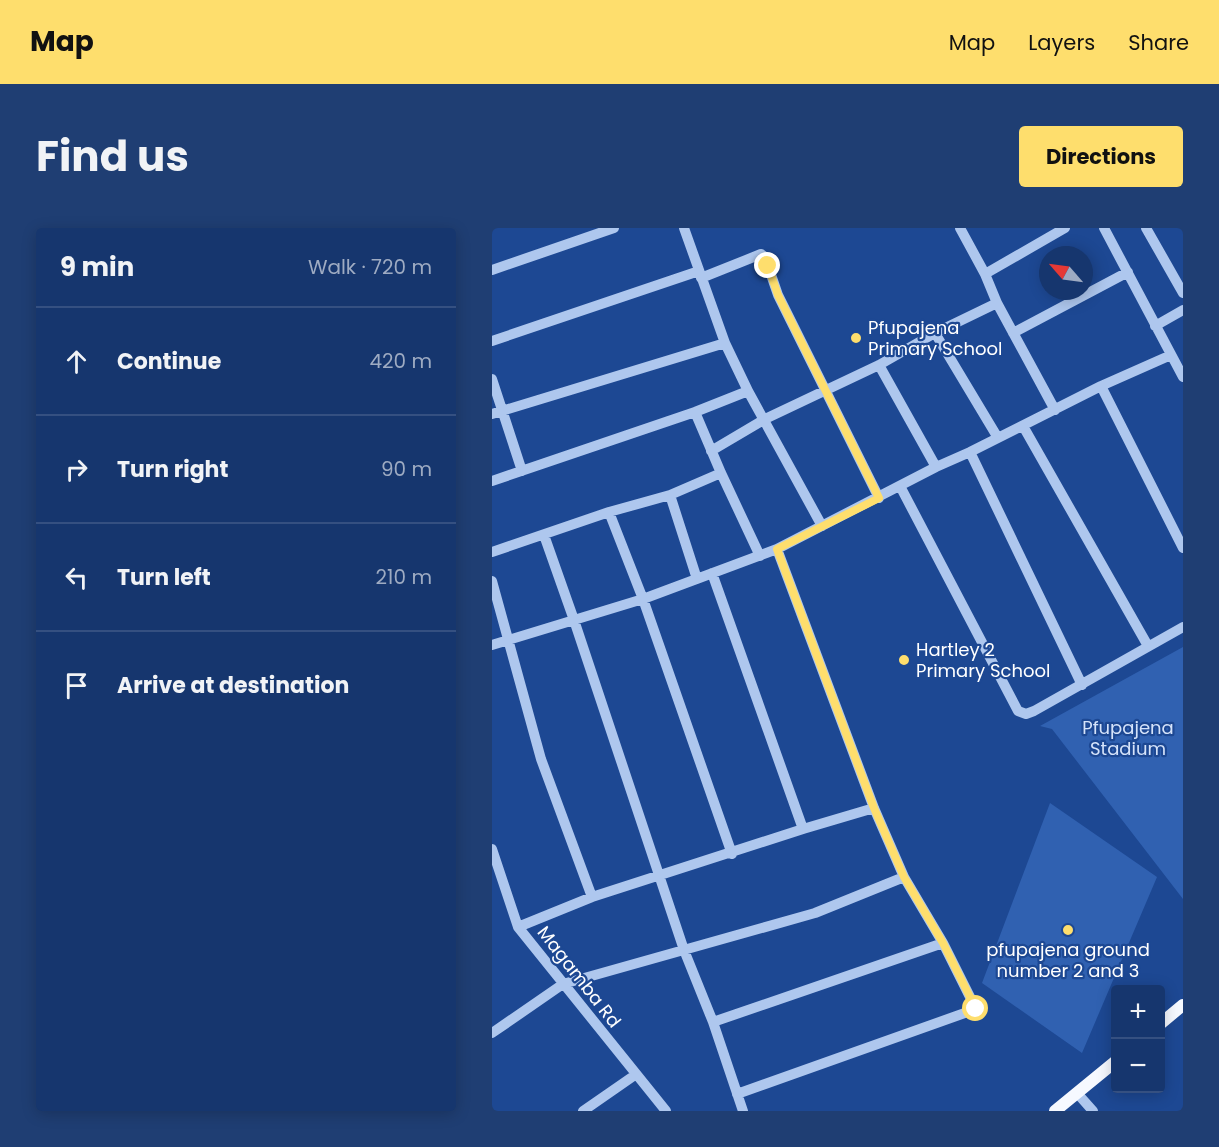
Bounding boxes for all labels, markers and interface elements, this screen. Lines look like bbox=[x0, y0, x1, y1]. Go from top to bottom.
text: Map bbox=[30, 22, 94, 61]
text: Map bbox=[949, 28, 995, 57]
text: Layers bbox=[1028, 28, 1095, 57]
text: Share bbox=[1128, 28, 1189, 57]
button: Directions bbox=[1019, 126, 1183, 187]
text: Find us bbox=[36, 127, 189, 186]
north arrow bbox=[1039, 246, 1093, 300]
text: 9 min bbox=[60, 249, 134, 285]
route end bbox=[754, 252, 780, 278]
text: Walk · 720 m bbox=[308, 253, 432, 281]
place label: Pfupajena Primary School bbox=[868, 315, 1002, 361]
marker: Pfupajena Primary School bbox=[849, 331, 863, 345]
icon: ahead bbox=[60, 345, 93, 378]
text: Continue bbox=[117, 346, 221, 377]
text: 420 m bbox=[369, 347, 432, 375]
icon: right bbox=[60, 453, 93, 486]
text: Turn right bbox=[117, 454, 228, 485]
text: 90 m bbox=[381, 455, 432, 483]
icon: left bbox=[60, 561, 93, 594]
text: Turn left bbox=[117, 562, 211, 593]
text: 210 m bbox=[376, 563, 432, 591]
place label: Hartley 2 Primary School bbox=[916, 637, 1050, 683]
marker: Hartley 2 Primary School bbox=[897, 653, 911, 667]
icon: arrive bbox=[60, 669, 93, 702]
text: Arrive at destination bbox=[117, 670, 349, 701]
park label: Pfupajena Stadium bbox=[1082, 715, 1174, 761]
street label: Magamba Rd bbox=[532, 921, 627, 1033]
marker: pfupajena ground number 2 and 3 bbox=[1061, 923, 1075, 937]
place label: pfupajena ground number 2 and 3 bbox=[986, 937, 1150, 983]
map controls bbox=[1111, 985, 1165, 1093]
button: + bbox=[1111, 985, 1165, 1039]
route start bbox=[962, 995, 988, 1021]
button: − bbox=[1111, 1039, 1165, 1093]

